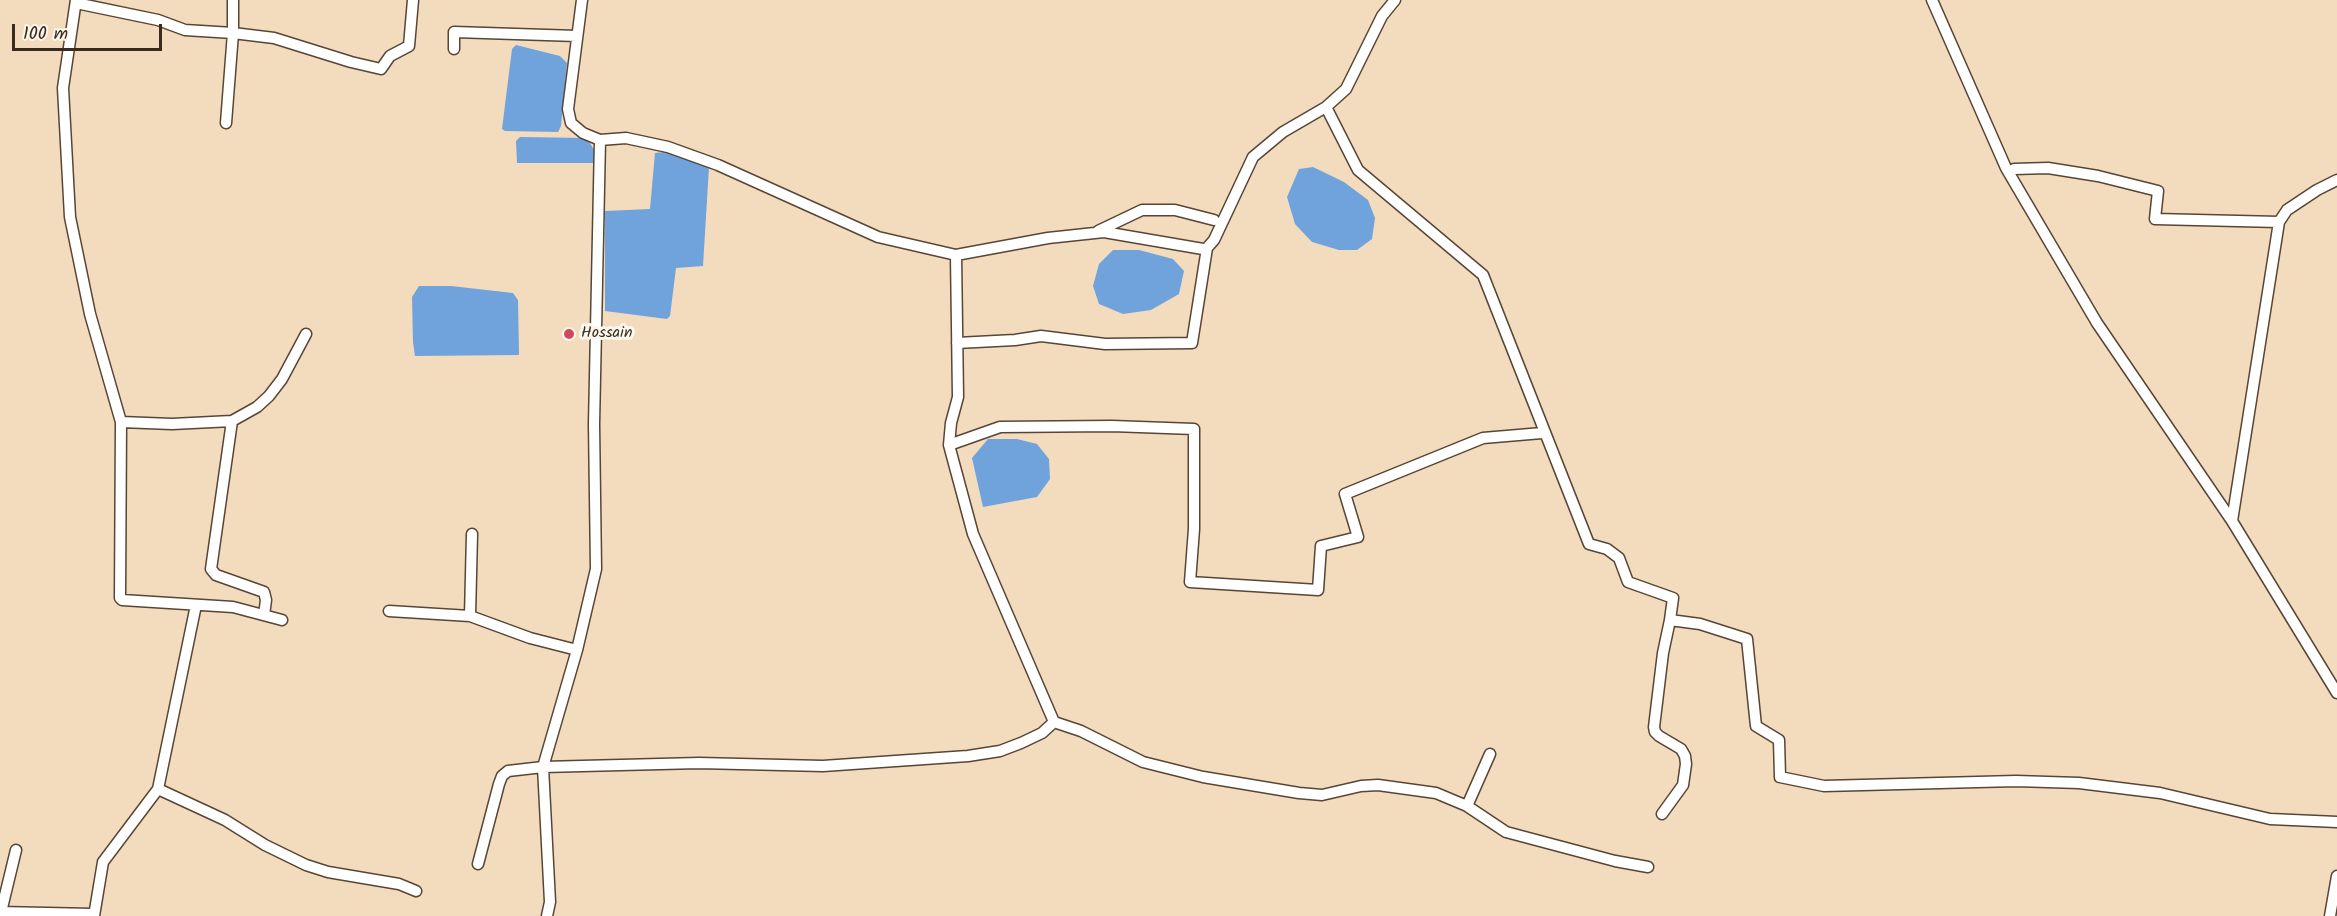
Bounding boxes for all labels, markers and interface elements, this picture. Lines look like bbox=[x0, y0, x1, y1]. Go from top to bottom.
scale bar bbox=[15, 12, 165, 50]
text: 100 m bbox=[23, 20, 68, 49]
place label: Hossain bbox=[581, 324, 632, 344]
marker: Hossain bbox=[562, 327, 576, 341]

